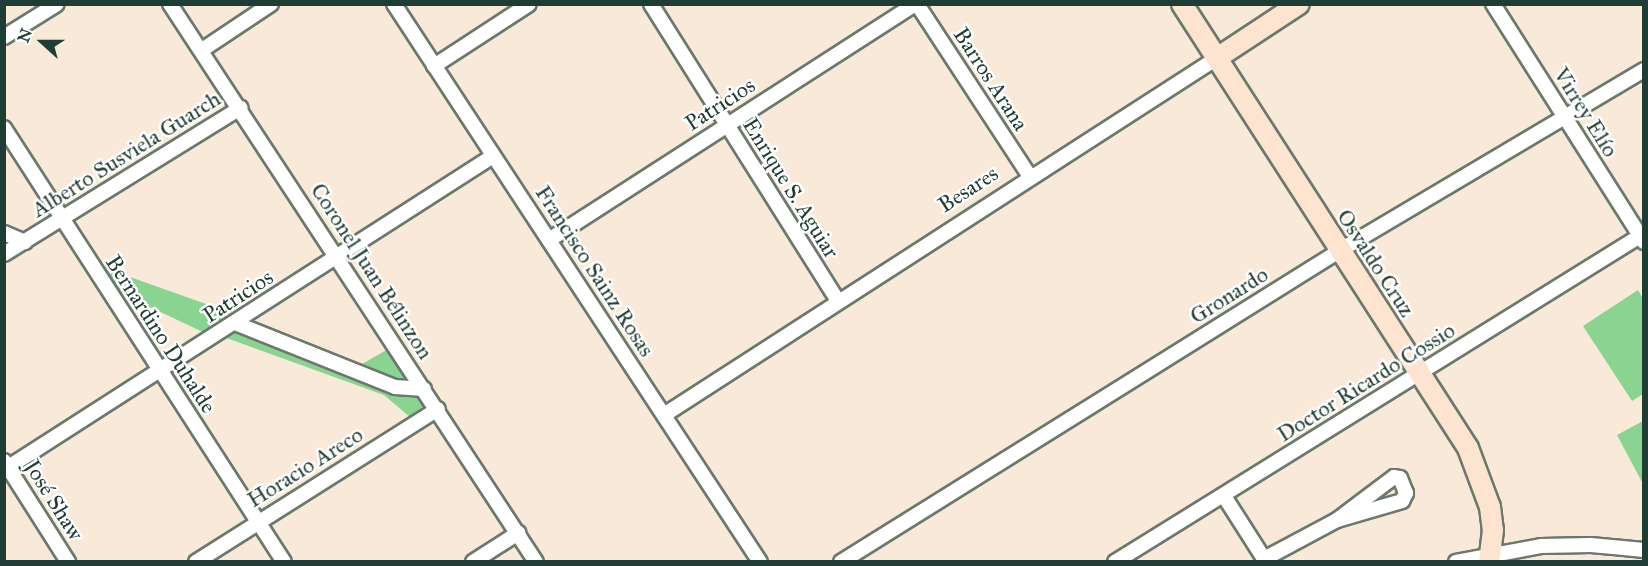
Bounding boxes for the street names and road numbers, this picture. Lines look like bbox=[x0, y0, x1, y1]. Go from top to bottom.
street label: Barros Arana bbox=[948, 22, 1034, 136]
street label: Virrey Elío bbox=[1548, 62, 1624, 162]
street label: Patricios bbox=[680, 72, 760, 136]
street label: Alberto Susviela Guarch bbox=[27, 85, 225, 223]
street label: Enrique S. Aguiar bbox=[737, 113, 845, 263]
street label: Besares bbox=[933, 160, 1003, 218]
street label: Coronel Juan Bélinzon bbox=[305, 178, 439, 364]
street label: Francisco Sainz Rosas bbox=[530, 181, 660, 361]
street label: Osvaldo Cruz bbox=[1331, 204, 1421, 322]
street label: Bernardino Duhalde bbox=[100, 250, 222, 418]
street label: Gronardo bbox=[1185, 261, 1273, 329]
street label: Patricios bbox=[198, 264, 278, 328]
street label: Doctor Ricardo Cossio bbox=[1272, 317, 1460, 447]
street label: Horacio Areco bbox=[242, 421, 368, 513]
street label: José Shaw bbox=[19, 455, 89, 545]

